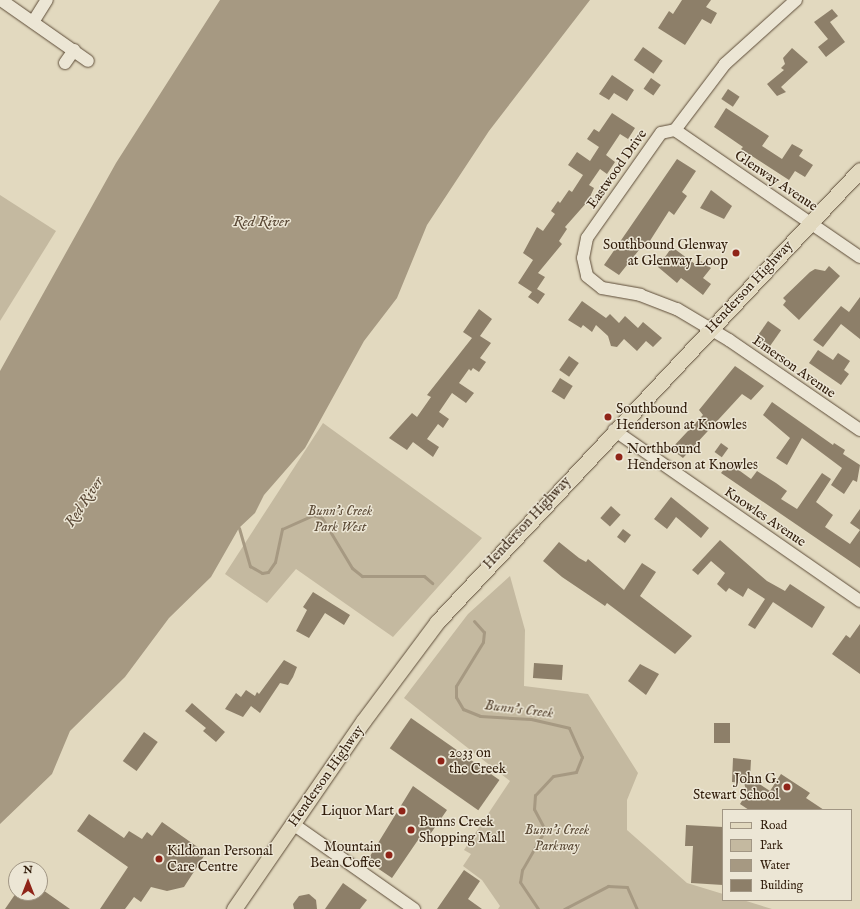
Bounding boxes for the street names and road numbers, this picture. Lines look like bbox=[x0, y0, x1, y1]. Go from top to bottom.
street label: Eastwood Drive bbox=[584, 126, 650, 212]
street label: Glenway Avenue bbox=[731, 147, 821, 215]
street label: Henderson Highway bbox=[702, 237, 796, 337]
street label: Emerson Avenue bbox=[749, 332, 839, 402]
street label: Henderson Highway bbox=[480, 473, 574, 573]
street label: Knowles Avenue bbox=[721, 483, 809, 551]
street label: Henderson Highway bbox=[285, 722, 367, 830]

